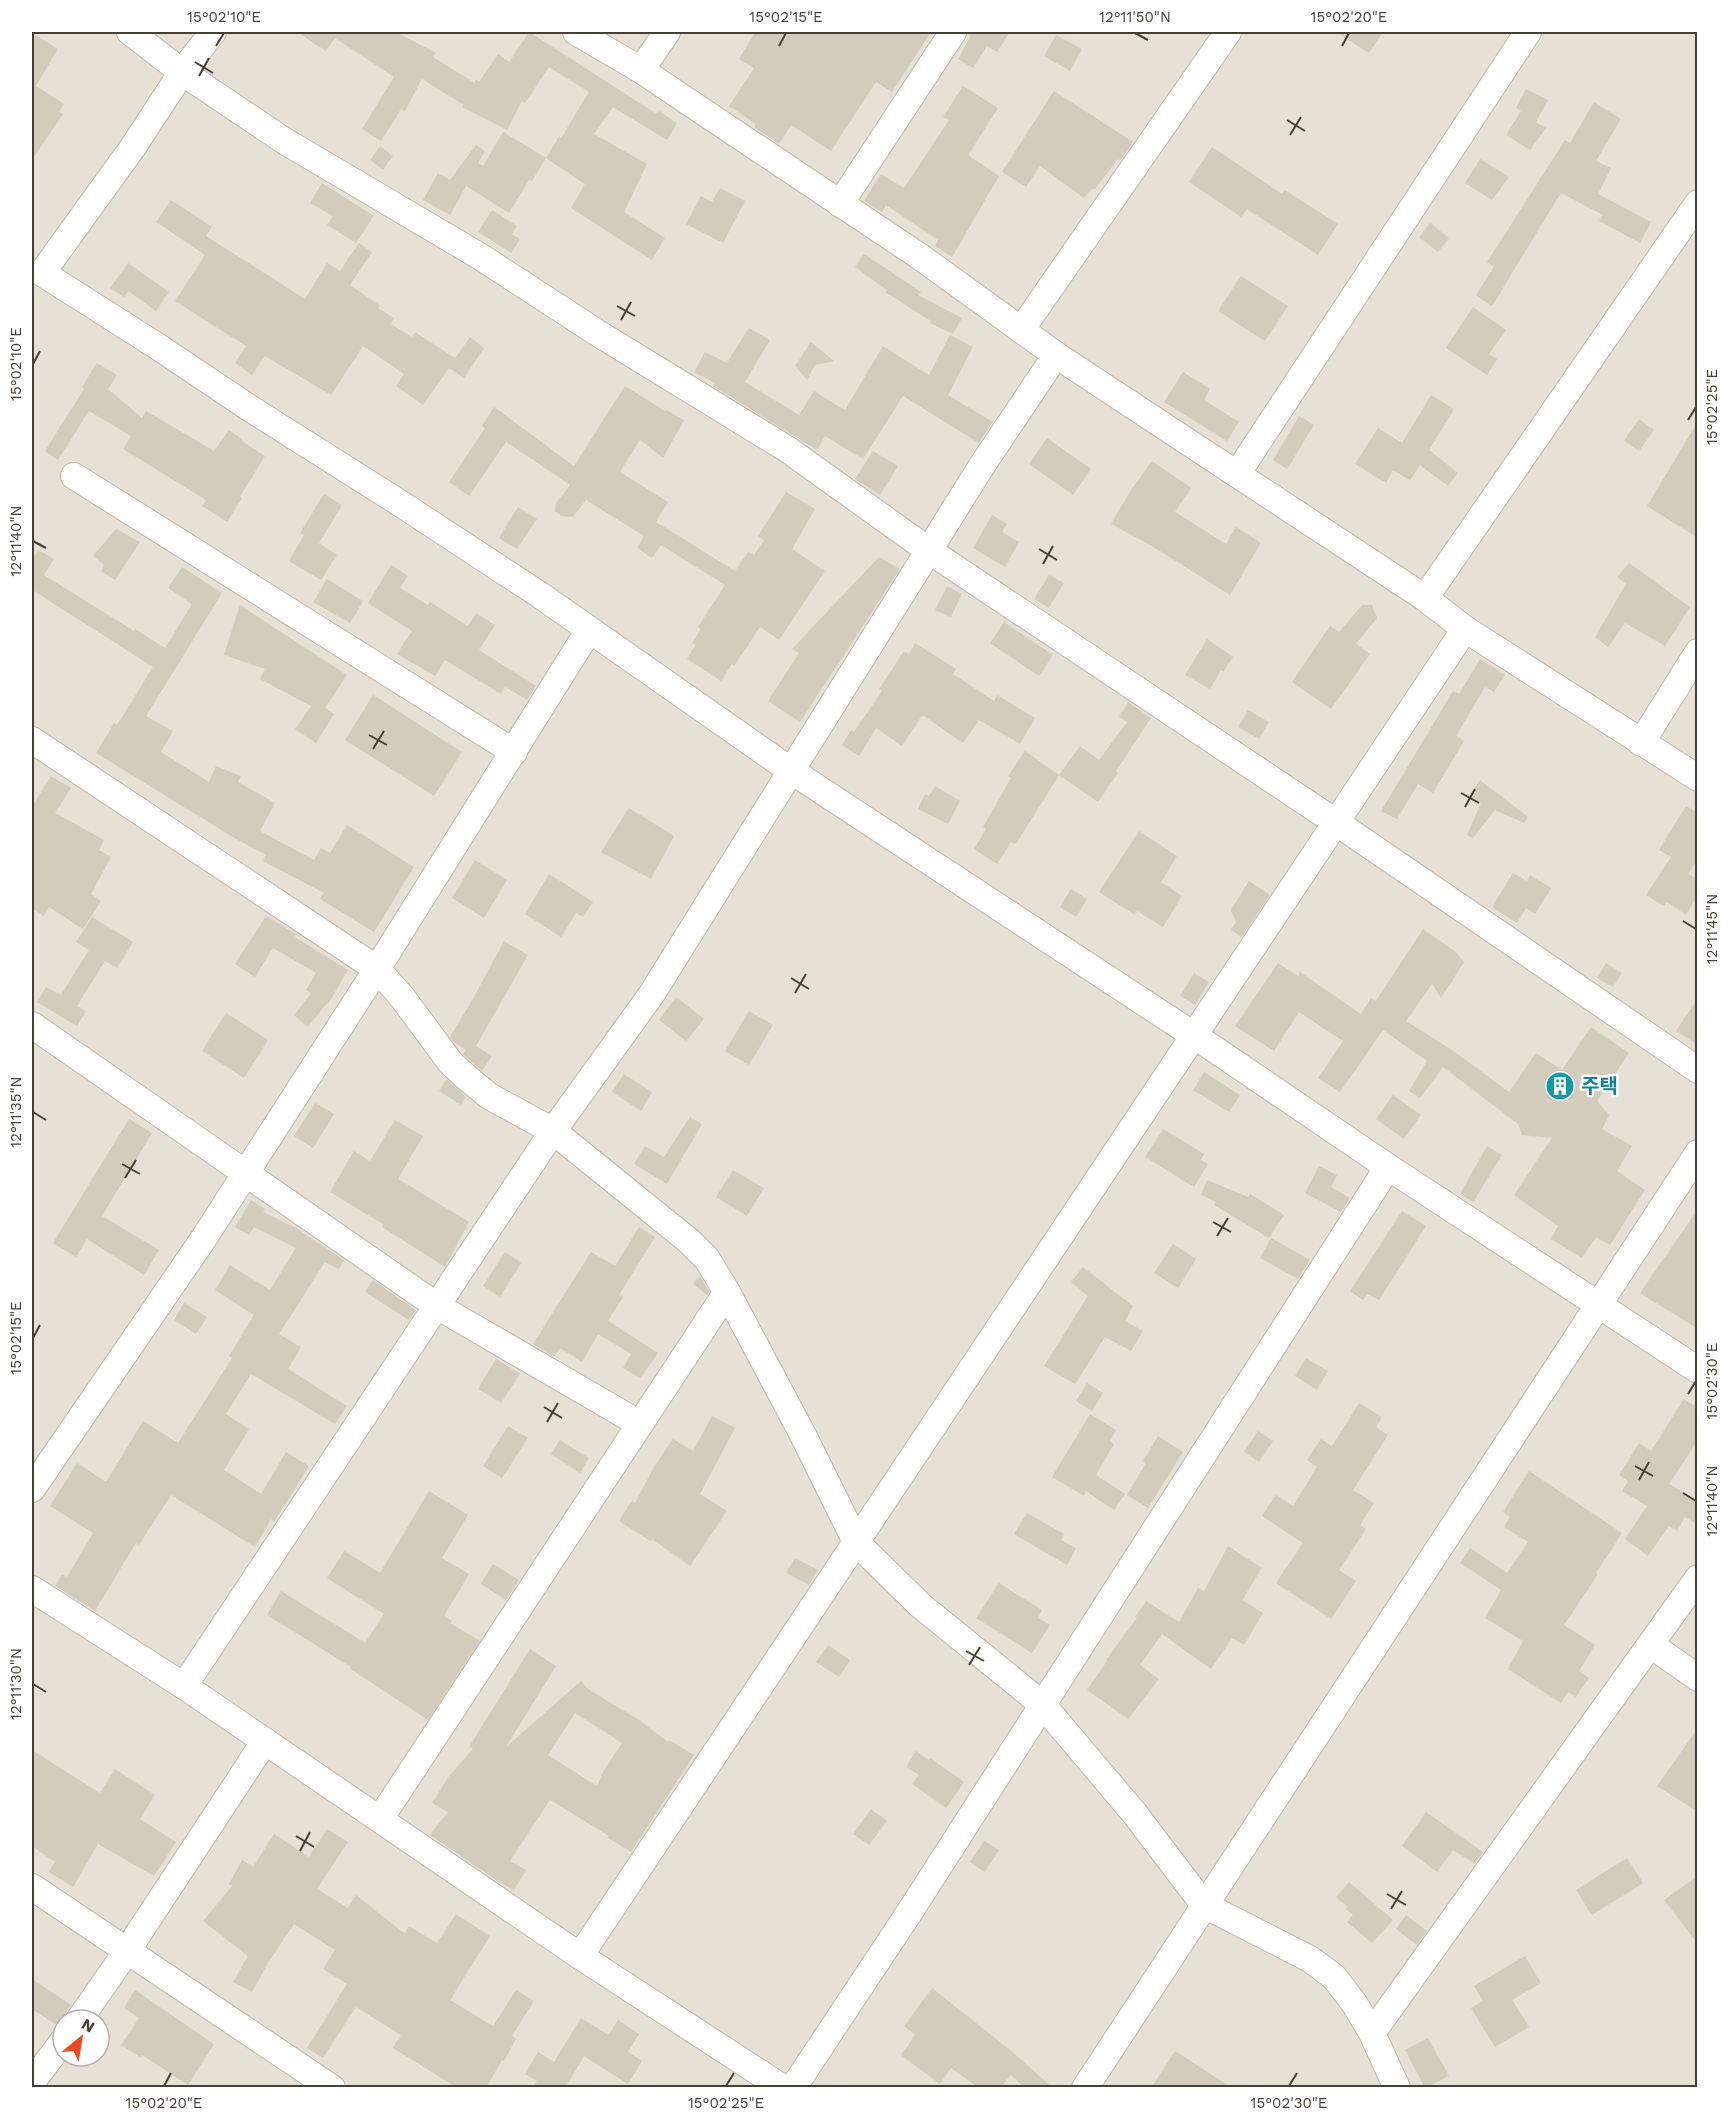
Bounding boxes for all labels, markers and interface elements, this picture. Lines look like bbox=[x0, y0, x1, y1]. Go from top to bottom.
text: 15°02'10"E bbox=[187, 8, 261, 26]
text: 15°02'15"E bbox=[749, 8, 823, 26]
text: 12°11'50"N bbox=[1099, 8, 1171, 26]
text: 15°02'20"E bbox=[1311, 8, 1387, 26]
text: 15°02'10"E bbox=[7, 327, 25, 401]
text: 15°02'25"E bbox=[1703, 369, 1721, 445]
text: 12°11'40"N bbox=[7, 506, 25, 576]
text: 12°11'45"N bbox=[1703, 894, 1721, 964]
building icon: 주택 bbox=[1544, 1070, 1576, 1102]
place label: 주택 bbox=[1581, 1074, 1618, 1098]
text: 12°11'35"N bbox=[7, 1076, 25, 1148]
text: 15°02'15"E bbox=[7, 1301, 25, 1375]
text: 15°02'30"E bbox=[1703, 1343, 1721, 1419]
text: 12°11'40"N bbox=[1703, 1466, 1721, 1536]
text: 12°11'30"N bbox=[7, 1648, 25, 1720]
north arrow bbox=[51, 2008, 111, 2068]
text: N bbox=[78, 2014, 98, 2037]
text: 15°02'20"E bbox=[126, 2094, 202, 2112]
text: 15°02'25"E bbox=[688, 2094, 764, 2112]
text: 15°02'30"E bbox=[1251, 2094, 1327, 2112]

